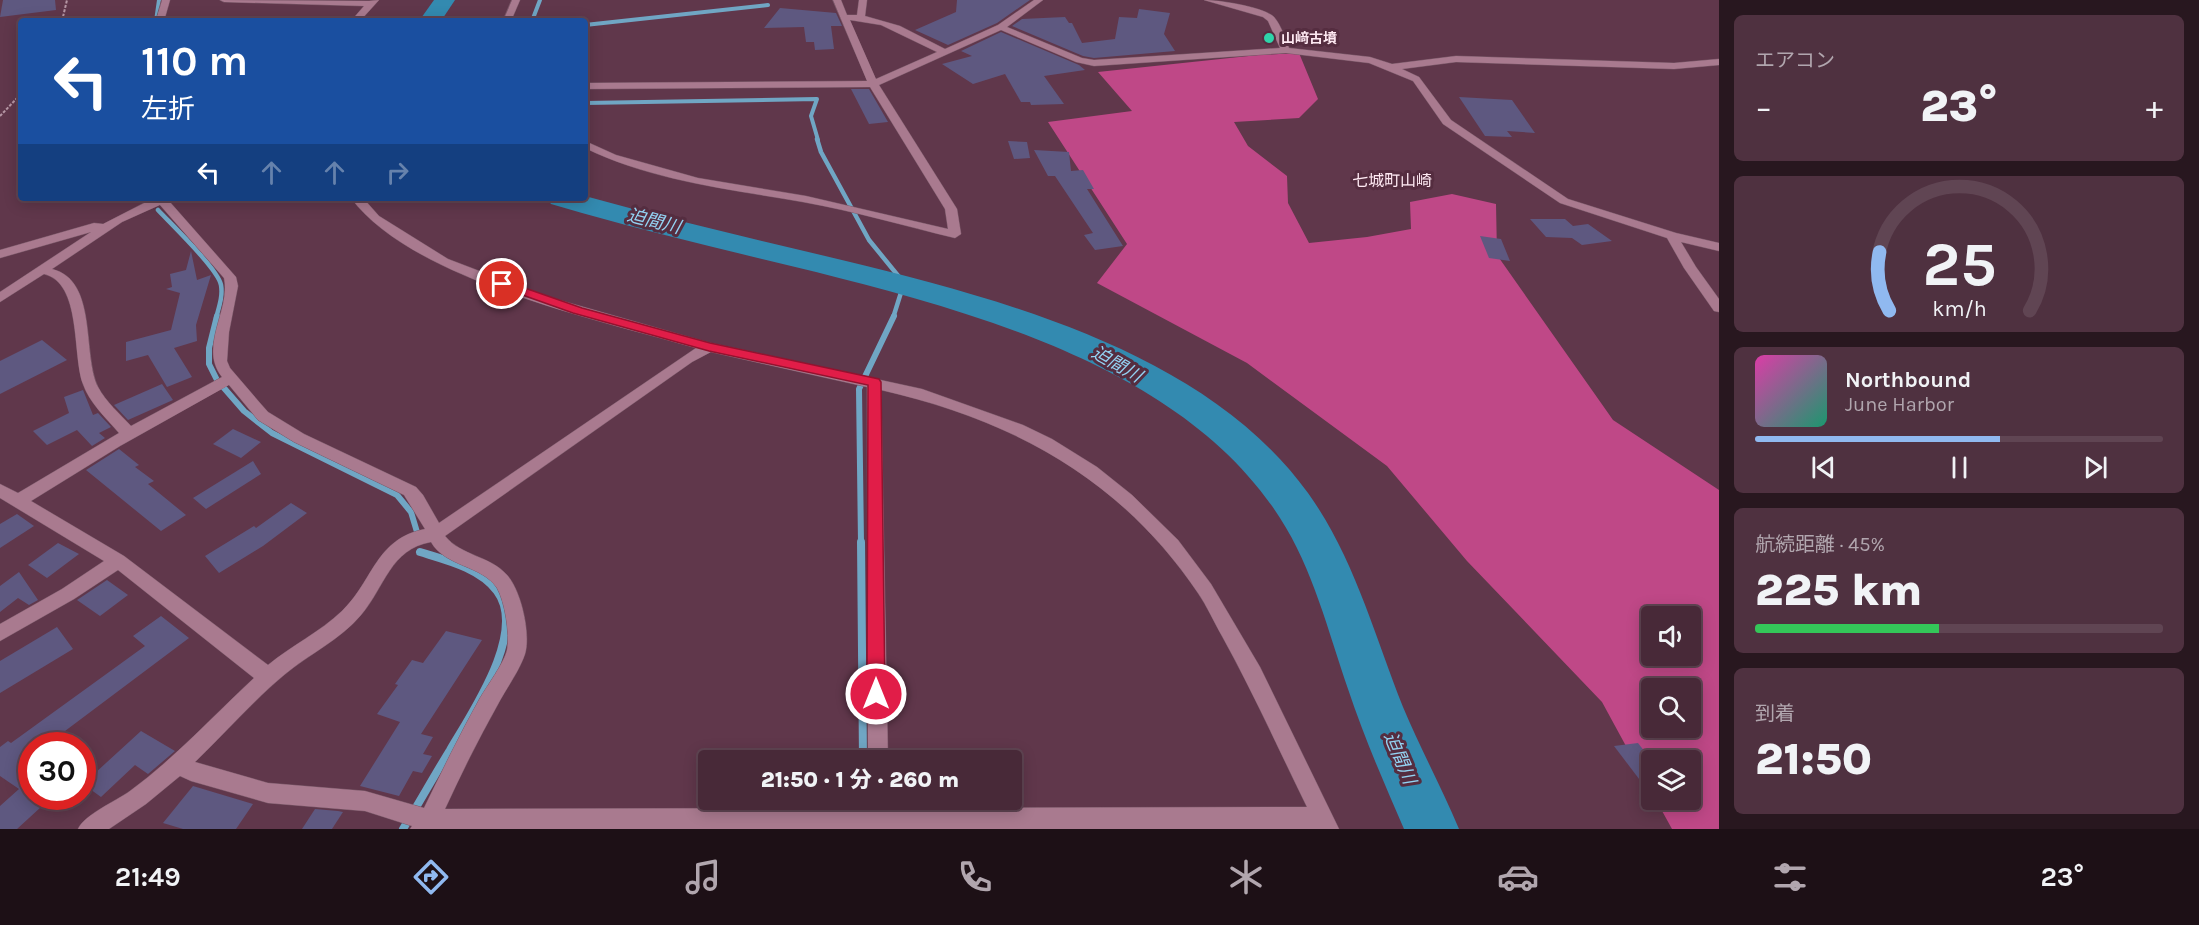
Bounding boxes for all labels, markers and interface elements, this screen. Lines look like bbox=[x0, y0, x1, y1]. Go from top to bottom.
place label: 山﨑古墳 bbox=[1281, 30, 1337, 47]
marker: 山﨑古墳 bbox=[1262, 31, 1276, 45]
text: 110 m bbox=[141, 36, 248, 86]
icon: left bbox=[42, 42, 120, 120]
text: エアコン bbox=[1755, 49, 1835, 72]
text: 23° bbox=[1920, 80, 1998, 132]
text: − bbox=[1755, 88, 1772, 126]
text: + bbox=[2146, 88, 2163, 126]
text: 左折 bbox=[141, 93, 195, 125]
icon: left bbox=[192, 156, 225, 189]
icon: ahead bbox=[255, 156, 288, 189]
icon: ahead bbox=[318, 156, 351, 189]
icon: right bbox=[381, 156, 414, 189]
district label: 七城町山崎 bbox=[1352, 171, 1432, 190]
water label: 迫間川 bbox=[625, 204, 685, 239]
text: 25 bbox=[1922, 228, 1996, 301]
pin bbox=[476, 258, 527, 309]
icon: arrive bbox=[485, 267, 518, 300]
text: km/h bbox=[1932, 296, 1986, 321]
water label: 迫間川 bbox=[1088, 341, 1148, 388]
text: Northbound bbox=[1845, 367, 1971, 393]
text: June Harbor bbox=[1845, 393, 1954, 416]
icon: previous bbox=[1807, 451, 1840, 484]
icon: pause bbox=[1943, 451, 1976, 484]
icon: next bbox=[2079, 451, 2112, 484]
text: 航続距離 · 45% bbox=[1755, 533, 1885, 556]
text: 225 km bbox=[1755, 564, 1922, 616]
map controls bbox=[1641, 606, 1701, 810]
button: sound bbox=[1641, 606, 1701, 666]
position arrow bbox=[844, 662, 908, 726]
button: search bbox=[1641, 678, 1701, 738]
text: 到着 bbox=[1755, 702, 1795, 725]
water label: 迫間川 bbox=[1379, 729, 1421, 789]
speed limit sign: 30 bbox=[18, 732, 96, 810]
text: 21:50 bbox=[1755, 733, 1872, 785]
button: layers bbox=[1641, 750, 1701, 810]
text: 21:50 · 1 分 · 260 m bbox=[761, 767, 959, 793]
icon: directions bbox=[410, 856, 452, 898]
icon: music bbox=[682, 856, 724, 898]
icon: phone bbox=[954, 856, 996, 898]
icon: climate bbox=[1225, 856, 1267, 898]
icon: car bbox=[1497, 856, 1539, 898]
icon: filters bbox=[1769, 856, 1811, 898]
text: 21:49 bbox=[115, 861, 181, 893]
text: 23° bbox=[2040, 861, 2084, 893]

